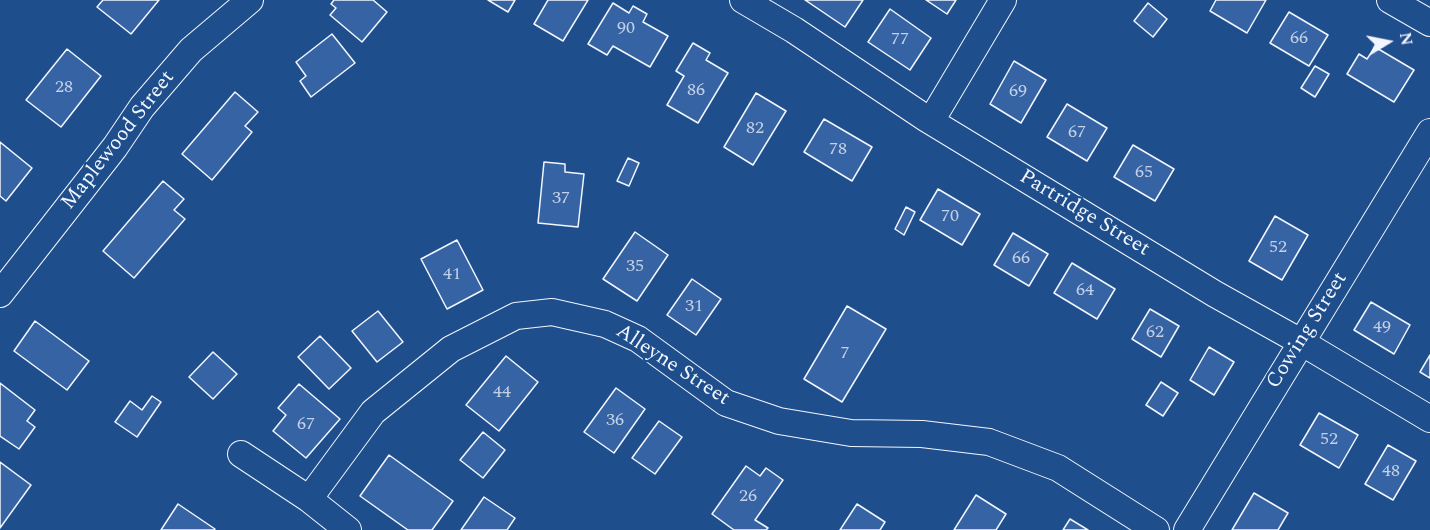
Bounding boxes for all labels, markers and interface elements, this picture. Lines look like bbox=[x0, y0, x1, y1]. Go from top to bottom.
north arrow bbox=[1358, 12, 1418, 72]
house number: 90 bbox=[617, 18, 635, 40]
house number: 66 bbox=[1290, 28, 1308, 50]
house number: 77 bbox=[891, 29, 909, 51]
text: N bbox=[1393, 30, 1419, 47]
street label: Maplewood Street bbox=[57, 66, 181, 216]
house number: 28 bbox=[55, 77, 73, 99]
house number: 86 bbox=[687, 80, 705, 102]
house number: 69 bbox=[1009, 81, 1027, 103]
house number: 82 bbox=[746, 118, 764, 140]
house number: 67 bbox=[1068, 122, 1086, 144]
house number: 78 bbox=[829, 139, 847, 161]
house number: 65 bbox=[1135, 162, 1153, 184]
street label: Partridge Street bbox=[1014, 165, 1154, 263]
house number: 37 bbox=[552, 188, 570, 210]
house number: 70 bbox=[941, 206, 959, 228]
house number: 52 bbox=[1269, 237, 1287, 259]
house number: 66 bbox=[1012, 248, 1030, 270]
house number: 35 bbox=[626, 256, 644, 278]
house number: 41 bbox=[443, 264, 461, 286]
street label: Cowing Street bbox=[1262, 268, 1354, 394]
house number: 64 bbox=[1076, 280, 1094, 302]
house number: 31 bbox=[685, 296, 703, 318]
house number: 49 bbox=[1373, 317, 1391, 339]
street label: Alleyne Street bbox=[610, 320, 734, 412]
house number: 62 bbox=[1146, 322, 1164, 344]
house number: 7 bbox=[841, 343, 849, 365]
house number: 44 bbox=[493, 382, 511, 404]
house number: 36 bbox=[606, 410, 624, 432]
house number: 67 bbox=[297, 414, 315, 436]
house number: 52 bbox=[1320, 429, 1338, 451]
house number: 48 bbox=[1382, 461, 1400, 483]
house number: 26 bbox=[739, 486, 757, 508]

